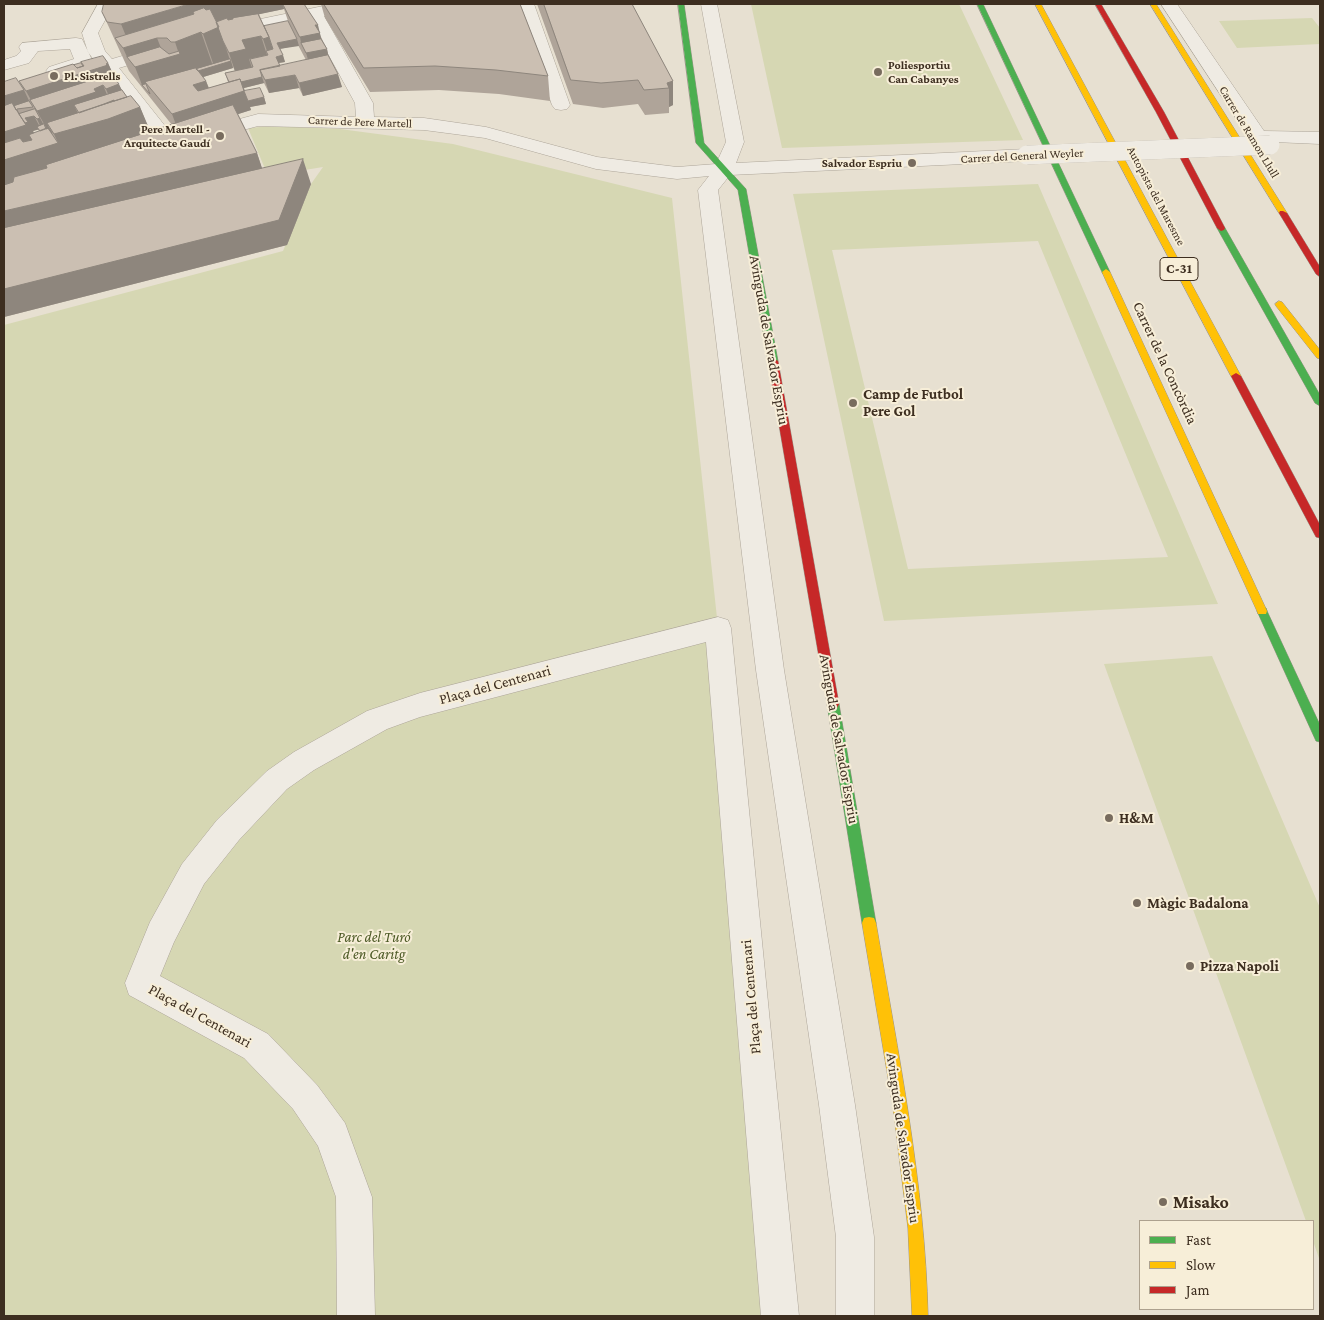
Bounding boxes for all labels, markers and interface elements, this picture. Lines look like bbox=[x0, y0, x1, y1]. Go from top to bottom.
place label: Poliesportiu Can Cabanyes bbox=[888, 58, 959, 86]
marker: Poliesportiu Can Cabanyes bbox=[872, 66, 884, 78]
place label: Pl. Sistrells bbox=[64, 69, 120, 83]
marker: Pl. Sistrells bbox=[48, 70, 60, 82]
street label: Carrer de Ramon Llull bbox=[1216, 83, 1282, 181]
street label: Carrer de Pere Martell bbox=[308, 113, 412, 131]
place label: Pere Martell - Arquitecte Gaudí bbox=[124, 122, 210, 150]
marker: Pere Martell - Arquitecte Gaudí bbox=[214, 130, 226, 142]
street label: Autopista del Maresme bbox=[1124, 144, 1188, 248]
street label: Carrer del General Weyler bbox=[960, 146, 1084, 166]
place label: Salvador Espriu bbox=[822, 156, 902, 170]
marker: Salvador Espriu bbox=[906, 157, 918, 169]
street label: Avinguda de Salvador Espriu bbox=[745, 254, 793, 426]
road number: C-31 bbox=[1160, 258, 1198, 280]
street label: Carrer de la Concòrdia bbox=[1129, 299, 1201, 427]
place label: Camp de Futbol Pere Gol bbox=[863, 385, 963, 420]
marker: Camp de Futbol Pere Gol bbox=[847, 397, 859, 409]
street label: Avinguda de Salvador Espriu bbox=[815, 653, 863, 825]
street label: Plaça del Centenari bbox=[437, 661, 553, 709]
place label: H&M bbox=[1119, 809, 1154, 827]
marker: H&M bbox=[1103, 812, 1115, 824]
place label: Màgic Badalona bbox=[1147, 894, 1249, 912]
marker: Màgic Badalona bbox=[1131, 897, 1143, 909]
park label: Parc del Turó d'en Caritg bbox=[337, 928, 411, 963]
street label: Plaça del Centenari bbox=[737, 939, 765, 1055]
place label: Pizza Napoli bbox=[1200, 957, 1279, 975]
marker: Pizza Napoli bbox=[1184, 960, 1196, 972]
street label: Plaça del Centenari bbox=[145, 980, 255, 1052]
street label: Avinguda de Salvador Espriu bbox=[882, 1052, 924, 1224]
place label: Misako bbox=[1173, 1191, 1229, 1213]
marker: Misako bbox=[1157, 1196, 1169, 1208]
legend bbox=[1139, 1220, 1314, 1310]
text: Fast bbox=[1186, 1232, 1211, 1248]
text: Slow bbox=[1186, 1257, 1215, 1273]
text: Jam bbox=[1186, 1282, 1209, 1298]

